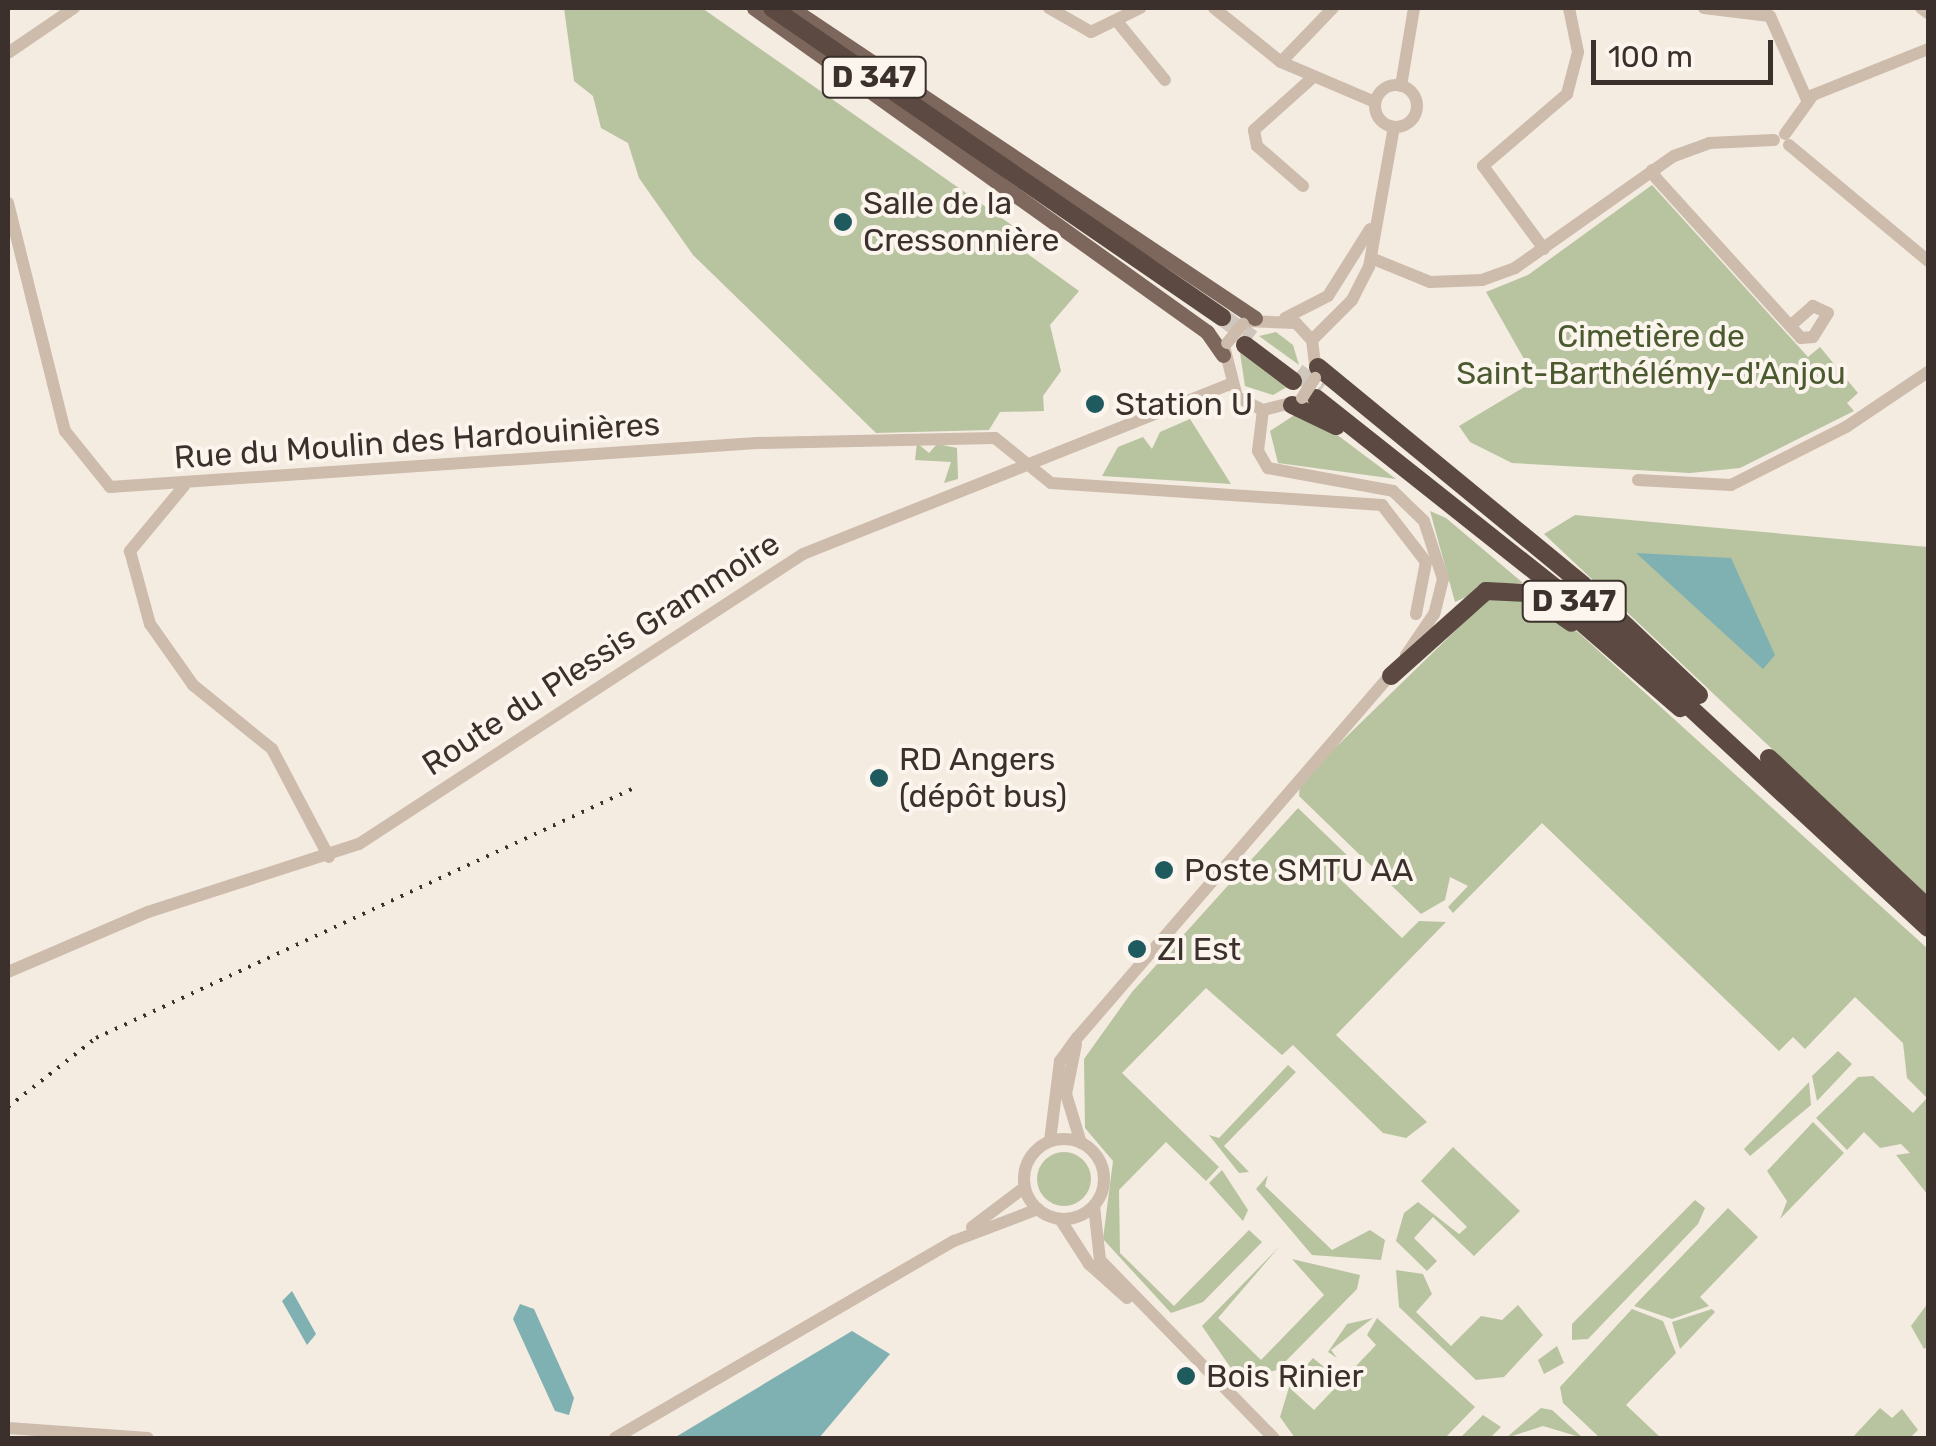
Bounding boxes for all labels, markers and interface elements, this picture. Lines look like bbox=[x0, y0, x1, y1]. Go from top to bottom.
scale bar bbox=[1596, 20, 1778, 82]
text: 100 m bbox=[1608, 39, 1693, 75]
road number: D 347 bbox=[822, 52, 926, 102]
place label: Salle de la Cressonnière bbox=[863, 185, 1059, 260]
marker: Salle de la Cressonnière bbox=[832, 211, 854, 233]
park label: Cimetière de Saint-Barthélémy-d'Anjou bbox=[1456, 318, 1846, 393]
place label: Station U bbox=[1115, 385, 1253, 423]
marker: Station U bbox=[1084, 393, 1106, 415]
street label: Rue du Moulin des Hardouinières bbox=[173, 405, 661, 477]
street label: Route du Plessis Grammoire bbox=[415, 524, 787, 784]
road number: D 347 bbox=[1522, 576, 1626, 626]
place label: RD Angers (dépôt bus) bbox=[899, 741, 1067, 816]
marker: RD Angers (dépôt bus) bbox=[868, 767, 890, 789]
place label: Poste SMTU AA bbox=[1184, 851, 1414, 889]
marker: Poste SMTU AA bbox=[1153, 859, 1175, 881]
place label: ZI Est bbox=[1157, 930, 1241, 968]
marker: ZI Est bbox=[1126, 938, 1148, 960]
place label: Bois Rinier bbox=[1206, 1357, 1364, 1395]
marker: Bois Rinier bbox=[1175, 1365, 1197, 1387]

